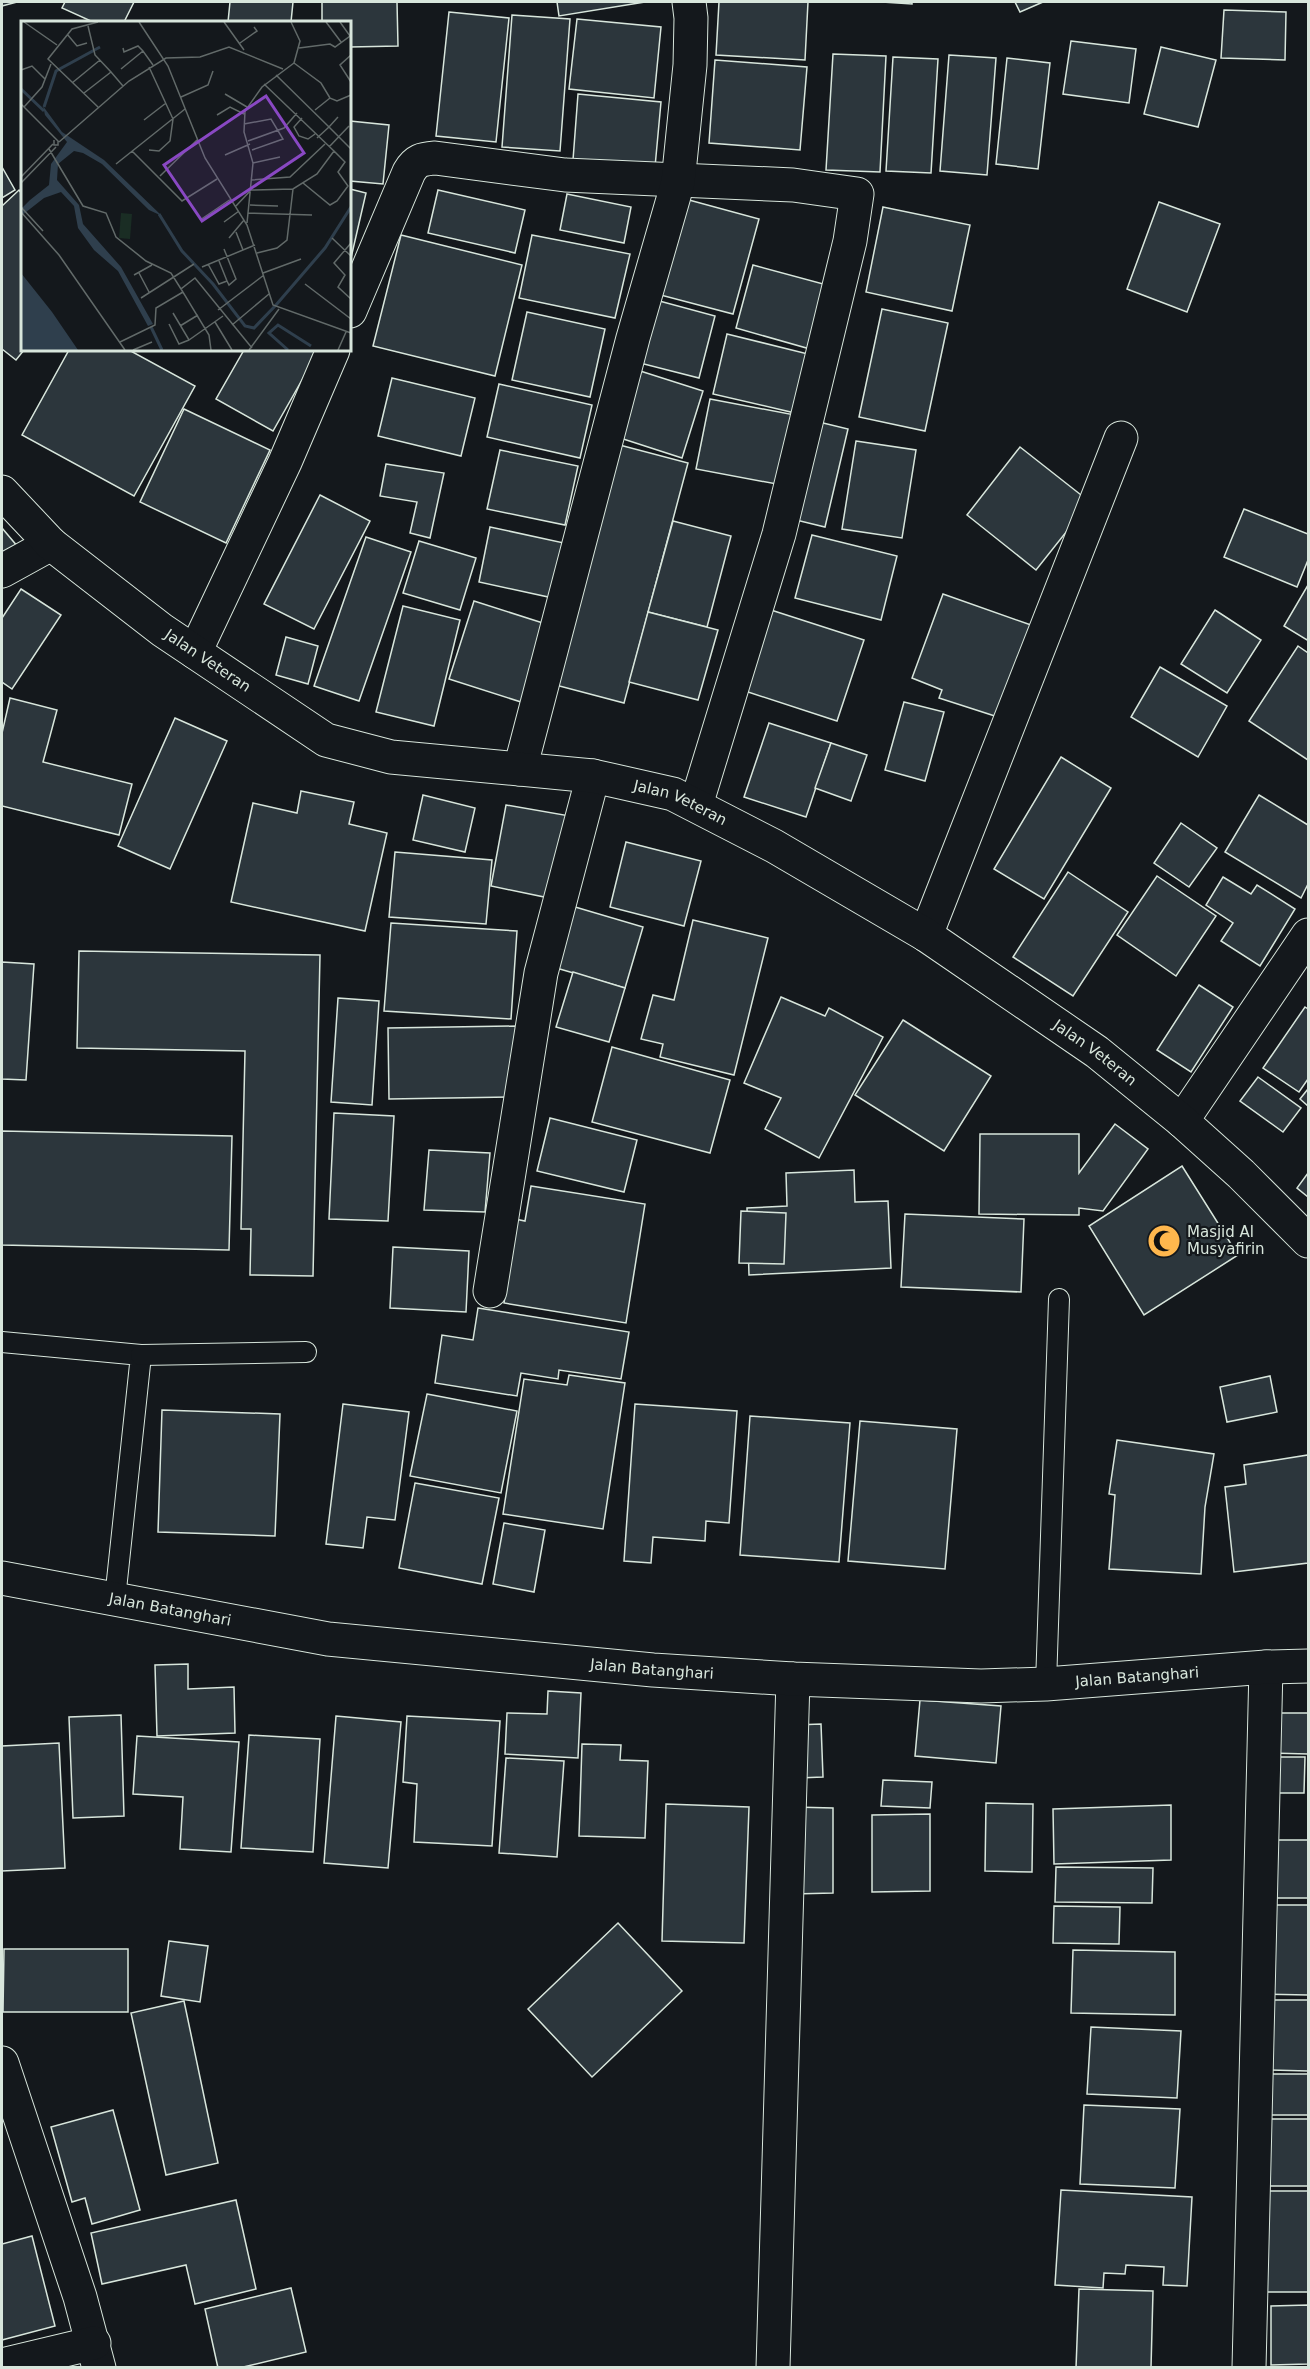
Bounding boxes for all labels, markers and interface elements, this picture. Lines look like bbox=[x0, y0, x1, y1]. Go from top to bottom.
inset map bbox=[21, 21, 351, 351]
street label: Jalan Veteran bbox=[161, 625, 254, 696]
street label: Jalan Veteran bbox=[631, 776, 730, 829]
street label: Jalan Veteran bbox=[1049, 1015, 1140, 1090]
mosque icon: Masjid Al Musyafirin bbox=[1146, 1223, 1182, 1259]
place label: Masjid Al Musyafirin bbox=[1187, 1223, 1265, 1258]
street label: Jalan Batanghari bbox=[106, 1589, 233, 1630]
street label: Jalan Batanghari bbox=[588, 1655, 714, 1683]
street label: Jalan Batanghari bbox=[1074, 1663, 1200, 1691]

